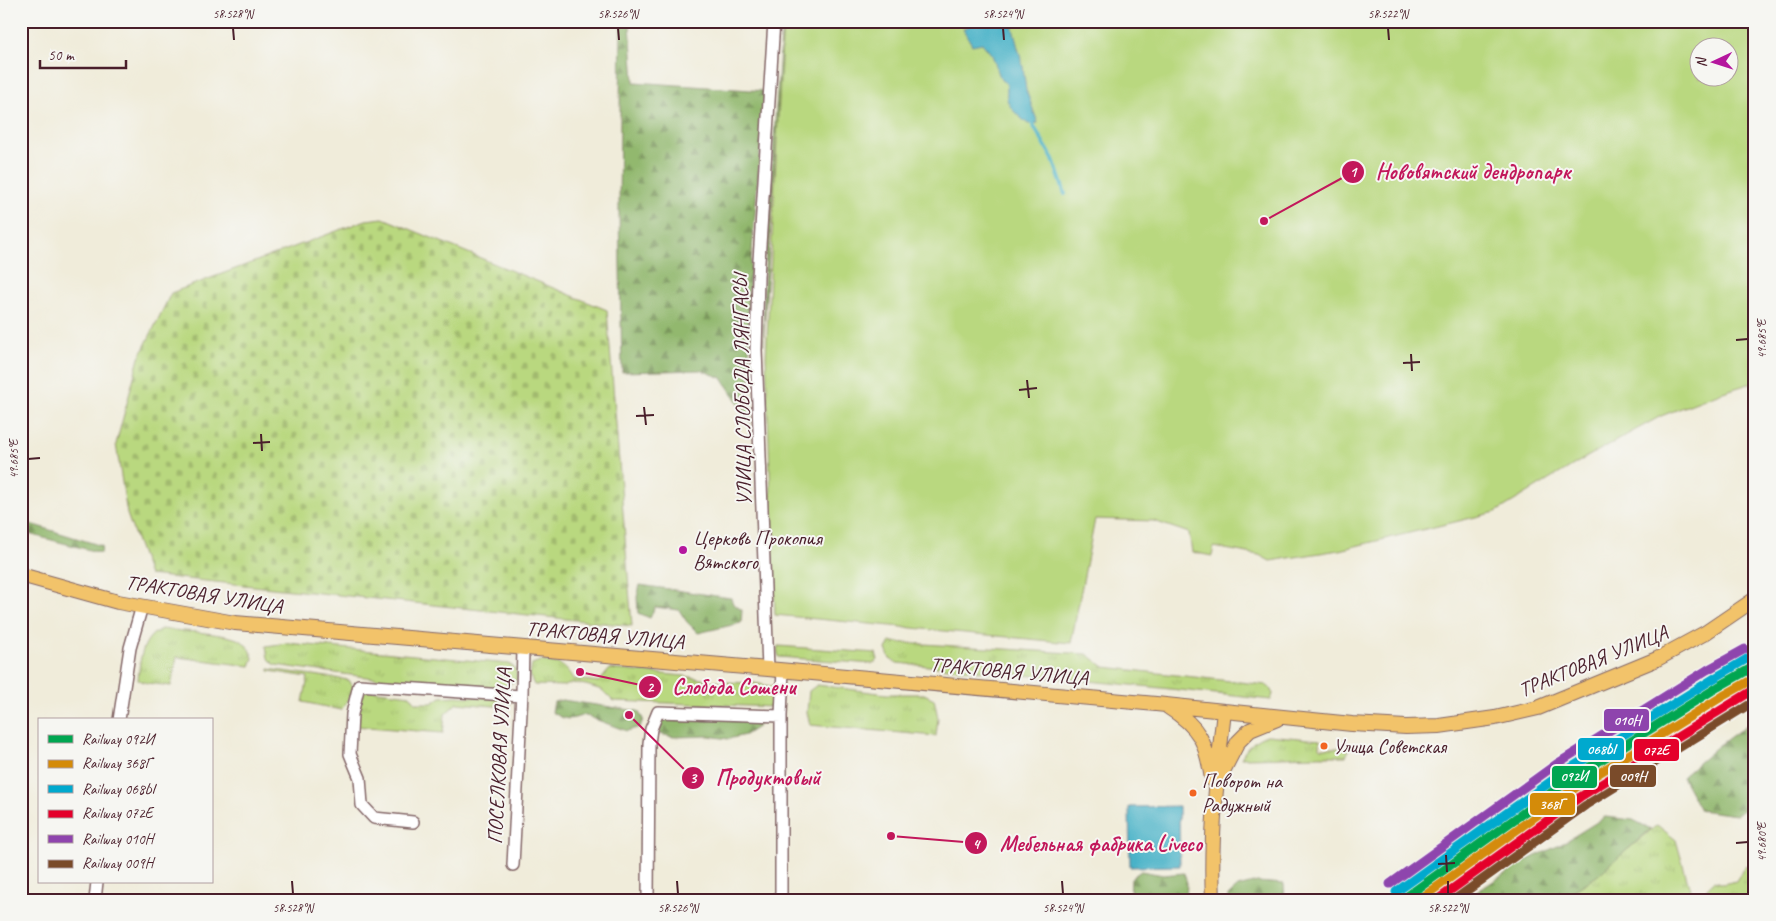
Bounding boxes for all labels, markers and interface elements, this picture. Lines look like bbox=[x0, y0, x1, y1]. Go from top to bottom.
text: 58.528°N bbox=[213, 6, 255, 22]
text: 58.526°N bbox=[598, 6, 640, 22]
text: 58.524°N bbox=[983, 6, 1025, 22]
text: 58.522°N bbox=[1368, 6, 1410, 22]
scale bar bbox=[40, 38, 126, 70]
north arrow bbox=[1688, 38, 1738, 88]
text: 50 m bbox=[48, 46, 75, 65]
text: N bbox=[1693, 56, 1710, 68]
callout: Нововятский дендропарк bbox=[1341, 153, 1580, 190]
text: Нововятский дендропарк bbox=[1376, 158, 1572, 186]
text: 1 bbox=[1350, 163, 1359, 182]
street label: УЛИЦА СЛОБОДА ЛЯНГАСЫ bbox=[727, 270, 757, 506]
text: 49.685°E bbox=[1754, 318, 1770, 359]
text: 49.685°E bbox=[6, 438, 22, 479]
place label: Церковь Прокопия Вятского bbox=[693, 525, 824, 575]
marker: Церковь Прокопия Вятского bbox=[677, 544, 689, 556]
street label: ТРАКТОВАЯ УЛИЦА bbox=[124, 569, 286, 619]
street label: ТРАКТОВАЯ УЛИЦА bbox=[525, 615, 686, 655]
street label: ТРАКТОВАЯ УЛИЦА bbox=[1515, 619, 1673, 703]
street label: ТРАКТОВАЯ УЛИЦА bbox=[929, 651, 1090, 691]
street label: ПОСЕЛКОВАЯ УЛИЦА bbox=[481, 667, 517, 845]
callout: Слобода Сошени bbox=[638, 668, 806, 705]
text: Слобода Сошени bbox=[672, 673, 798, 701]
text: 2 bbox=[647, 678, 655, 697]
line badge: 010Н bbox=[1603, 708, 1650, 732]
text: 010Н bbox=[1614, 712, 1643, 729]
legend bbox=[38, 718, 212, 884]
text: Railway 092И bbox=[82, 730, 157, 749]
place label: Улица Советская bbox=[1333, 734, 1448, 759]
line badge: 068Ы bbox=[1577, 737, 1625, 761]
line badge: 072Е bbox=[1633, 738, 1680, 762]
marker: Улица Советская bbox=[1319, 741, 1329, 751]
text: 068Ы bbox=[1587, 741, 1618, 758]
text: 072Е bbox=[1643, 742, 1672, 759]
text: Railway 368Г bbox=[82, 754, 155, 773]
callout: Продуктовый bbox=[681, 759, 830, 796]
text: Продуктовый bbox=[716, 764, 822, 792]
line badge: 009Н bbox=[1609, 764, 1657, 788]
line badge: 092И bbox=[1551, 765, 1598, 789]
text: 092И bbox=[1560, 768, 1591, 785]
text: 009Н bbox=[1620, 768, 1649, 785]
text: 3 bbox=[690, 769, 698, 788]
place label: Поворот на Радужный bbox=[1202, 769, 1283, 818]
text: Railway 068Ы bbox=[82, 780, 158, 799]
marker: Поворот на Радужный bbox=[1188, 788, 1198, 798]
line badge: 368Г bbox=[1529, 792, 1576, 816]
text: 368Г bbox=[1539, 796, 1568, 813]
text: Railway 072Е bbox=[82, 804, 155, 823]
text: 49.680°E bbox=[1754, 821, 1770, 862]
callout: Мебельная фабрика Liveco bbox=[964, 825, 1214, 862]
text: Railway 010Н bbox=[82, 830, 156, 849]
text: Мебельная фабрика Liveco bbox=[1000, 830, 1204, 858]
text: 4 bbox=[973, 835, 982, 854]
text: Railway 009Н bbox=[82, 854, 156, 873]
text: 58.528°N bbox=[273, 900, 315, 916]
text: 58.526°N bbox=[658, 900, 700, 916]
text: 58.524°N bbox=[1043, 900, 1085, 916]
text: 58.522°N bbox=[1428, 900, 1470, 916]

